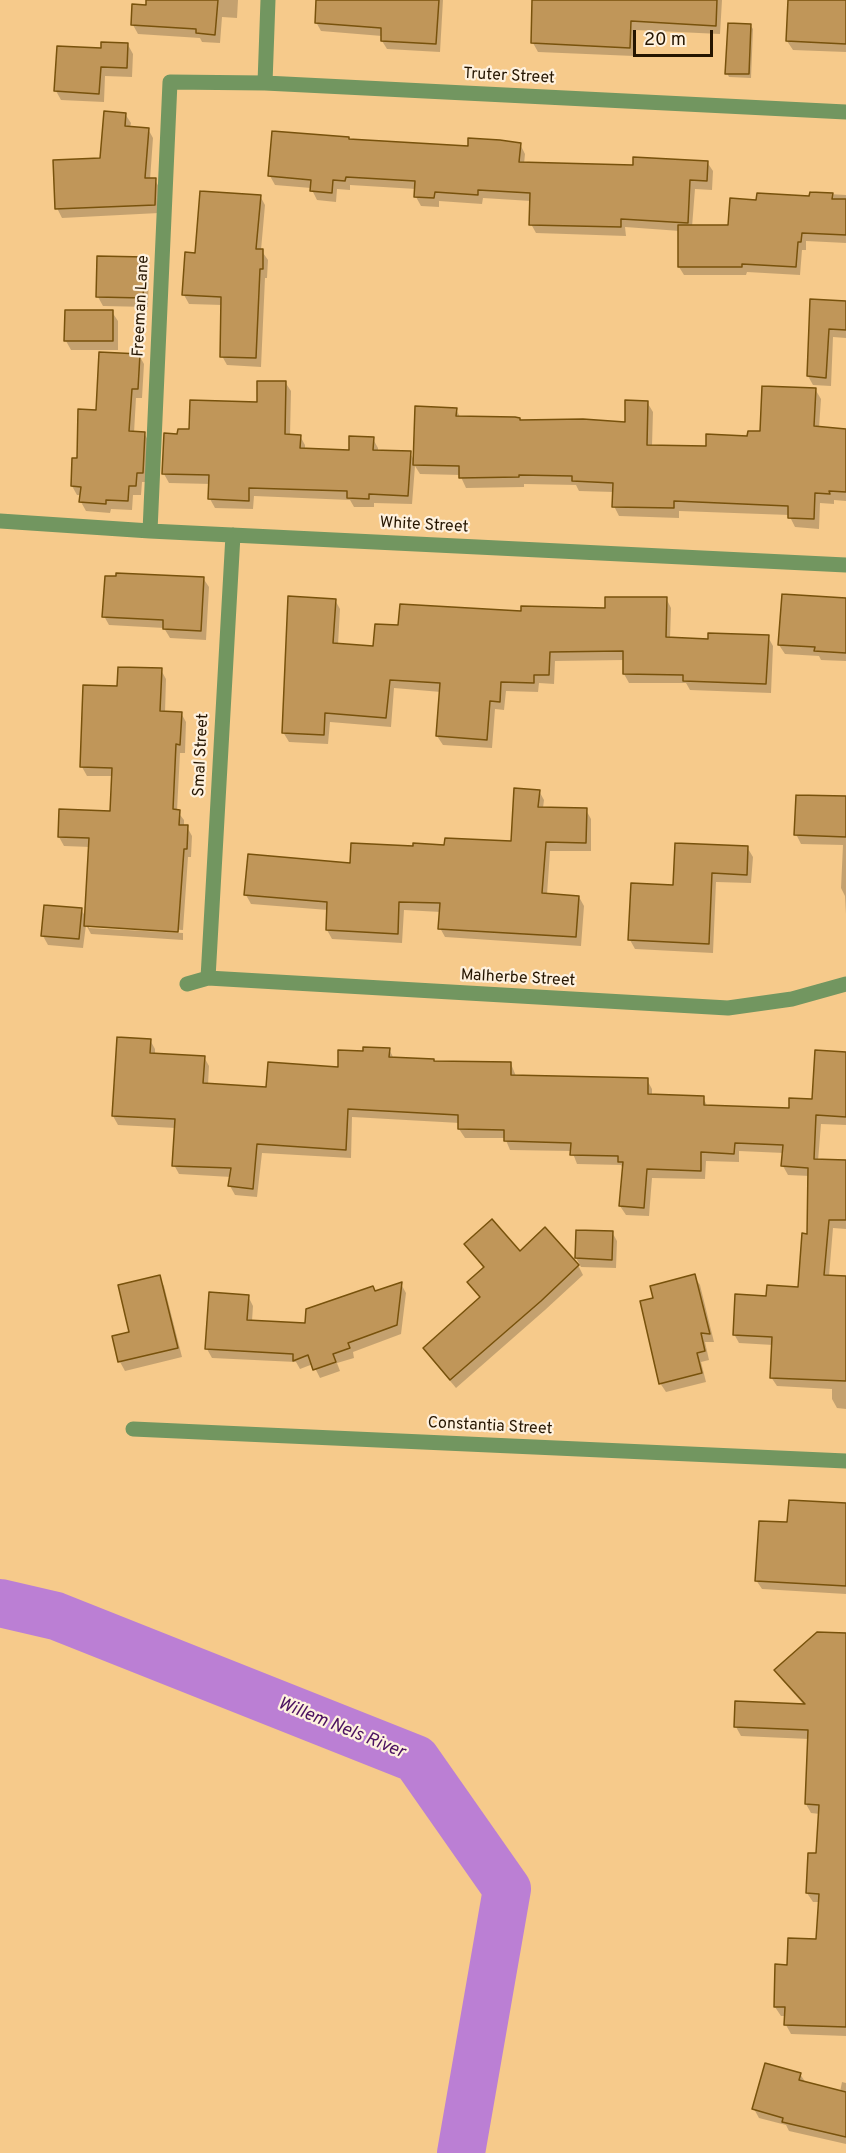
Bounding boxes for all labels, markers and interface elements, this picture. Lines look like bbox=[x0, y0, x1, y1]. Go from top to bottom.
scale bar bbox=[636, 18, 716, 56]
text: 20 m bbox=[644, 29, 686, 52]
street label: Truter Street bbox=[463, 65, 555, 89]
street label: Freeman Lane bbox=[130, 255, 154, 357]
street label: White Street bbox=[379, 514, 469, 538]
street label: Smal Street bbox=[190, 713, 214, 797]
street label: Malherbe Street bbox=[460, 966, 576, 992]
street label: Constantia Street bbox=[427, 1414, 553, 1440]
water label: Willem Nels River bbox=[274, 1694, 408, 1764]

